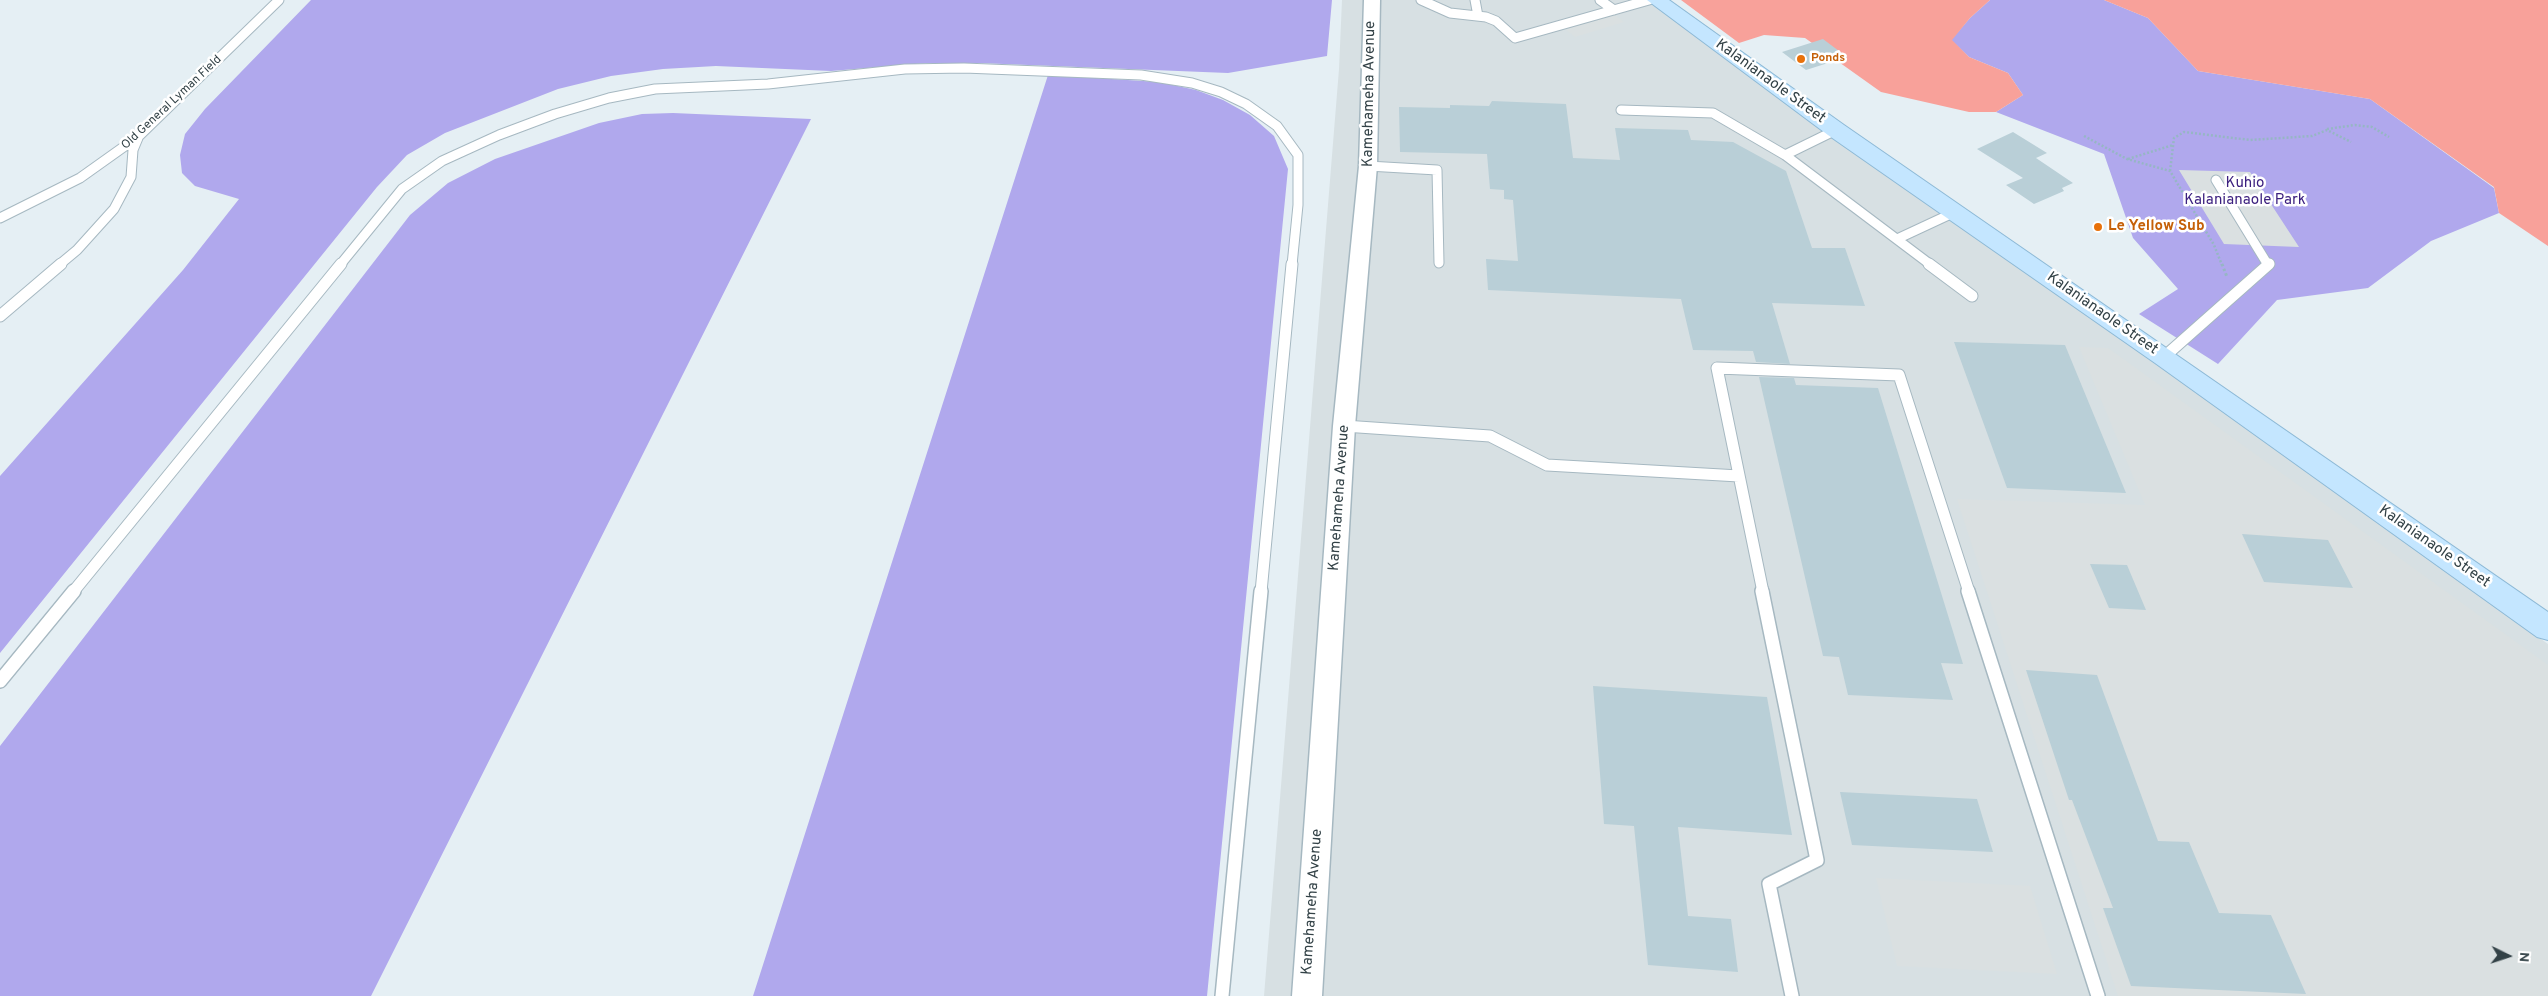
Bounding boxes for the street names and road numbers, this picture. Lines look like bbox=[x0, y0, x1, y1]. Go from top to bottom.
street label: Kamehameha Avenue bbox=[1360, 21, 1380, 167]
street label: Kalanianaole Street bbox=[1711, 36, 1829, 128]
street label: Old General Lyman Field bbox=[119, 53, 225, 153]
street label: Kalanianaole Street bbox=[2043, 269, 2161, 359]
street label: Kamehameha Avenue bbox=[1326, 424, 1354, 572]
street label: Kalanianaole Street bbox=[2375, 502, 2493, 592]
street label: Kamehameha Avenue bbox=[1299, 828, 1327, 976]

